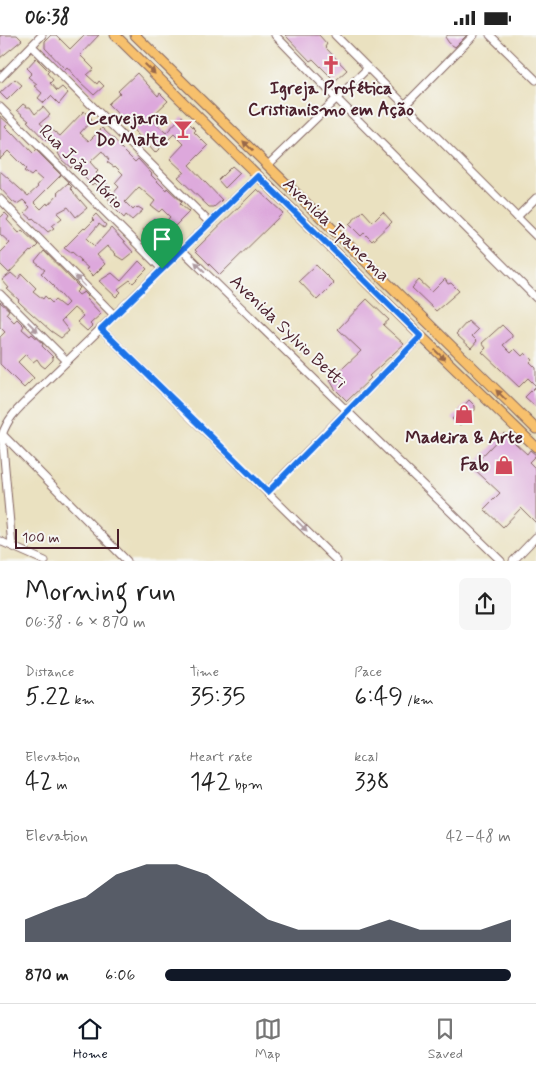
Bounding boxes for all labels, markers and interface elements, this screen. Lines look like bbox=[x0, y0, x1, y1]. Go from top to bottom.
text: 06:38 bbox=[25, 5, 70, 30]
church icon: Igreja Profética Cristianismo em Ação bbox=[320, 54, 342, 76]
one-way arrow bbox=[143, 63, 155, 75]
place label: Igreja Profética Cristianismo em Ação bbox=[248, 77, 414, 122]
place label: Cervejaria Do Malte bbox=[86, 107, 169, 152]
bar icon: Cervejaria Do Malte bbox=[172, 118, 194, 140]
street label: Rua João Flório bbox=[33, 119, 129, 215]
one-way arrow bbox=[243, 140, 255, 152]
street label: Avenida Ipanema bbox=[277, 173, 395, 287]
pin bbox=[141, 218, 183, 269]
icon: arrive bbox=[148, 225, 176, 253]
one-way arrow bbox=[194, 262, 206, 274]
street label: Avenida Sylvio Betti bbox=[224, 270, 352, 394]
one-way arrow bbox=[74, 275, 86, 287]
one-way arrow bbox=[27, 321, 39, 333]
one-way arrow bbox=[434, 349, 446, 361]
one-way arrow bbox=[496, 389, 508, 401]
shop icon: Madeira & Arte bbox=[453, 403, 475, 425]
place label: Madeira & Arte bbox=[405, 426, 523, 450]
place label: Fab bbox=[460, 453, 489, 477]
shop icon: Fab bbox=[493, 454, 515, 476]
one-way arrow bbox=[296, 520, 308, 532]
scale bar bbox=[15, 525, 119, 549]
text: 100 m bbox=[22, 529, 60, 547]
text: Morning run bbox=[25, 574, 176, 611]
button: share bbox=[459, 578, 511, 630]
text: 06:38 · 6 × 870 m bbox=[25, 612, 146, 633]
text: Distance bbox=[25, 663, 74, 681]
text: Time bbox=[190, 663, 219, 681]
text: Pace bbox=[354, 663, 382, 681]
text: 5.22 bbox=[25, 681, 71, 714]
text: 35:35 bbox=[190, 681, 246, 714]
text: 6:49 bbox=[354, 681, 403, 714]
text: km bbox=[71, 691, 95, 709]
text: /km bbox=[403, 691, 434, 709]
text: Elevation bbox=[25, 748, 80, 766]
text: Heart rate bbox=[190, 748, 253, 766]
text: kcal bbox=[354, 748, 378, 766]
text: 42 bbox=[25, 766, 53, 799]
text: 142 bbox=[190, 766, 231, 799]
text: 338 bbox=[354, 766, 390, 799]
text: m bbox=[53, 776, 68, 794]
text: bpm bbox=[231, 776, 263, 794]
text: Elevation bbox=[25, 826, 88, 847]
text: 42–48 m bbox=[446, 826, 511, 847]
text: 870 m bbox=[25, 965, 69, 986]
text: 6:06 bbox=[105, 965, 135, 986]
tab: Home bbox=[73, 1015, 108, 1063]
tab: Map bbox=[254, 1015, 282, 1063]
tab: Saved bbox=[428, 1015, 463, 1063]

